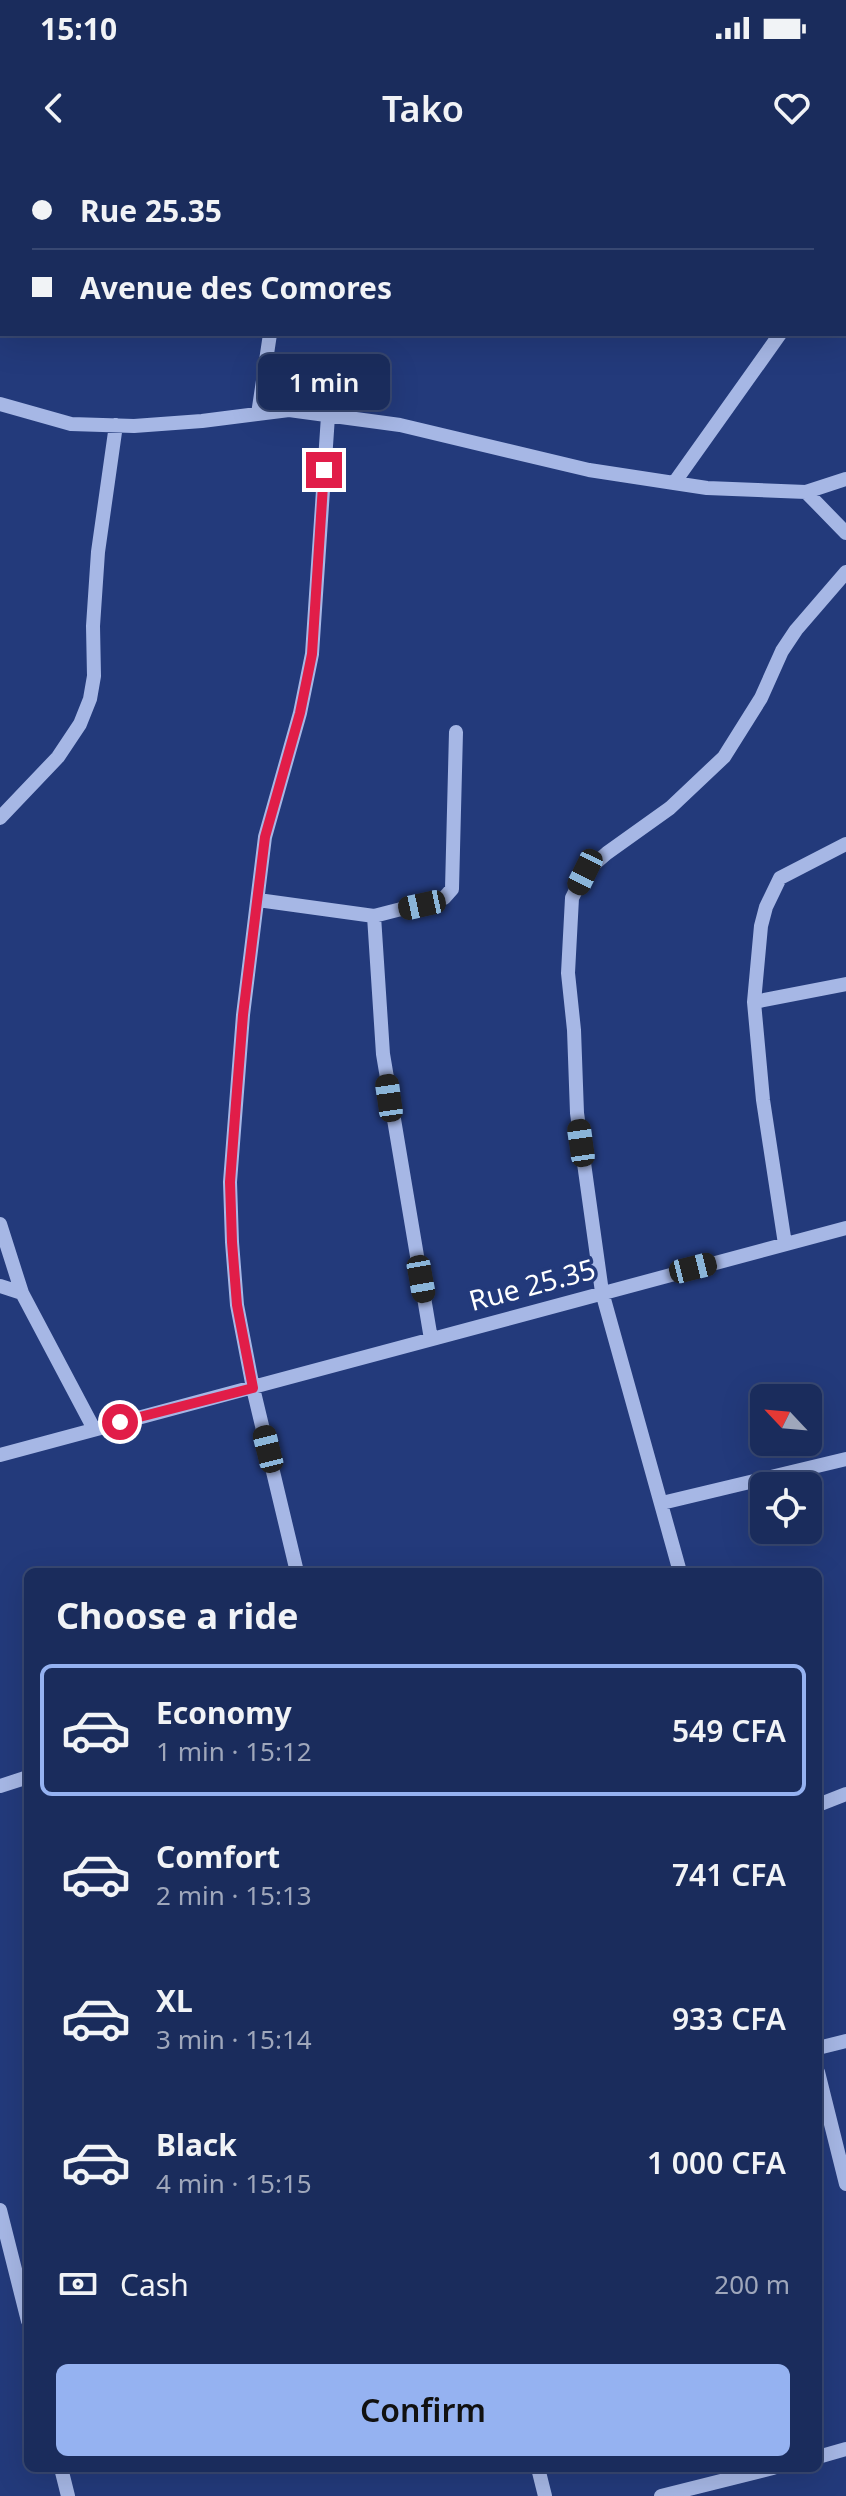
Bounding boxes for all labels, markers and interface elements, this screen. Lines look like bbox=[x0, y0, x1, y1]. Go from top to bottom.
text: 15:10 bbox=[40, 8, 117, 49]
text: Tako bbox=[382, 84, 464, 133]
icon: back bbox=[32, 86, 76, 130]
icon: heart bbox=[770, 86, 814, 130]
text: Rue 25.35 bbox=[80, 190, 222, 231]
text: Avenue des Comores bbox=[80, 267, 392, 308]
callout: 1 min bbox=[258, 354, 390, 410]
text: 1 min bbox=[289, 364, 359, 400]
route end bbox=[306, 452, 342, 488]
car bbox=[564, 845, 606, 899]
car bbox=[396, 888, 448, 922]
car bbox=[374, 1073, 404, 1123]
car bbox=[566, 1118, 596, 1168]
street label: Rue 25.35 bbox=[465, 1249, 599, 1319]
car bbox=[667, 1251, 719, 1285]
car bbox=[405, 1253, 437, 1305]
north arrow bbox=[750, 1384, 822, 1456]
map controls bbox=[750, 1384, 822, 1544]
route start bbox=[102, 1404, 138, 1440]
car bbox=[251, 1423, 285, 1475]
button: locate bbox=[750, 1472, 822, 1544]
text: Choose a ride bbox=[56, 1591, 298, 1640]
text: Economy bbox=[156, 1692, 292, 1733]
icon: car bbox=[60, 1694, 132, 1766]
text: 549 CFA bbox=[672, 1710, 786, 1751]
text: 1 min · 15:12 bbox=[156, 1733, 312, 1769]
text: Comfort bbox=[156, 1836, 280, 1877]
icon: car bbox=[60, 1838, 132, 1910]
text: 741 CFA bbox=[672, 1854, 786, 1895]
text: 2 min · 15:13 bbox=[156, 1877, 312, 1913]
text: XL bbox=[156, 1980, 193, 2021]
icon: car bbox=[60, 1982, 132, 2054]
text: 933 CFA bbox=[672, 1998, 786, 2039]
text: 3 min · 15:14 bbox=[156, 2021, 312, 2057]
text: Black bbox=[156, 2124, 237, 2165]
icon: car bbox=[60, 2126, 132, 2198]
text: 1 000 CFA bbox=[647, 2142, 786, 2183]
text: 4 min · 15:15 bbox=[156, 2165, 312, 2201]
icon: cash bbox=[56, 2262, 100, 2306]
text: Cash bbox=[120, 2264, 189, 2305]
text: 200 m bbox=[714, 2266, 790, 2302]
button: Confirm bbox=[56, 2364, 790, 2456]

